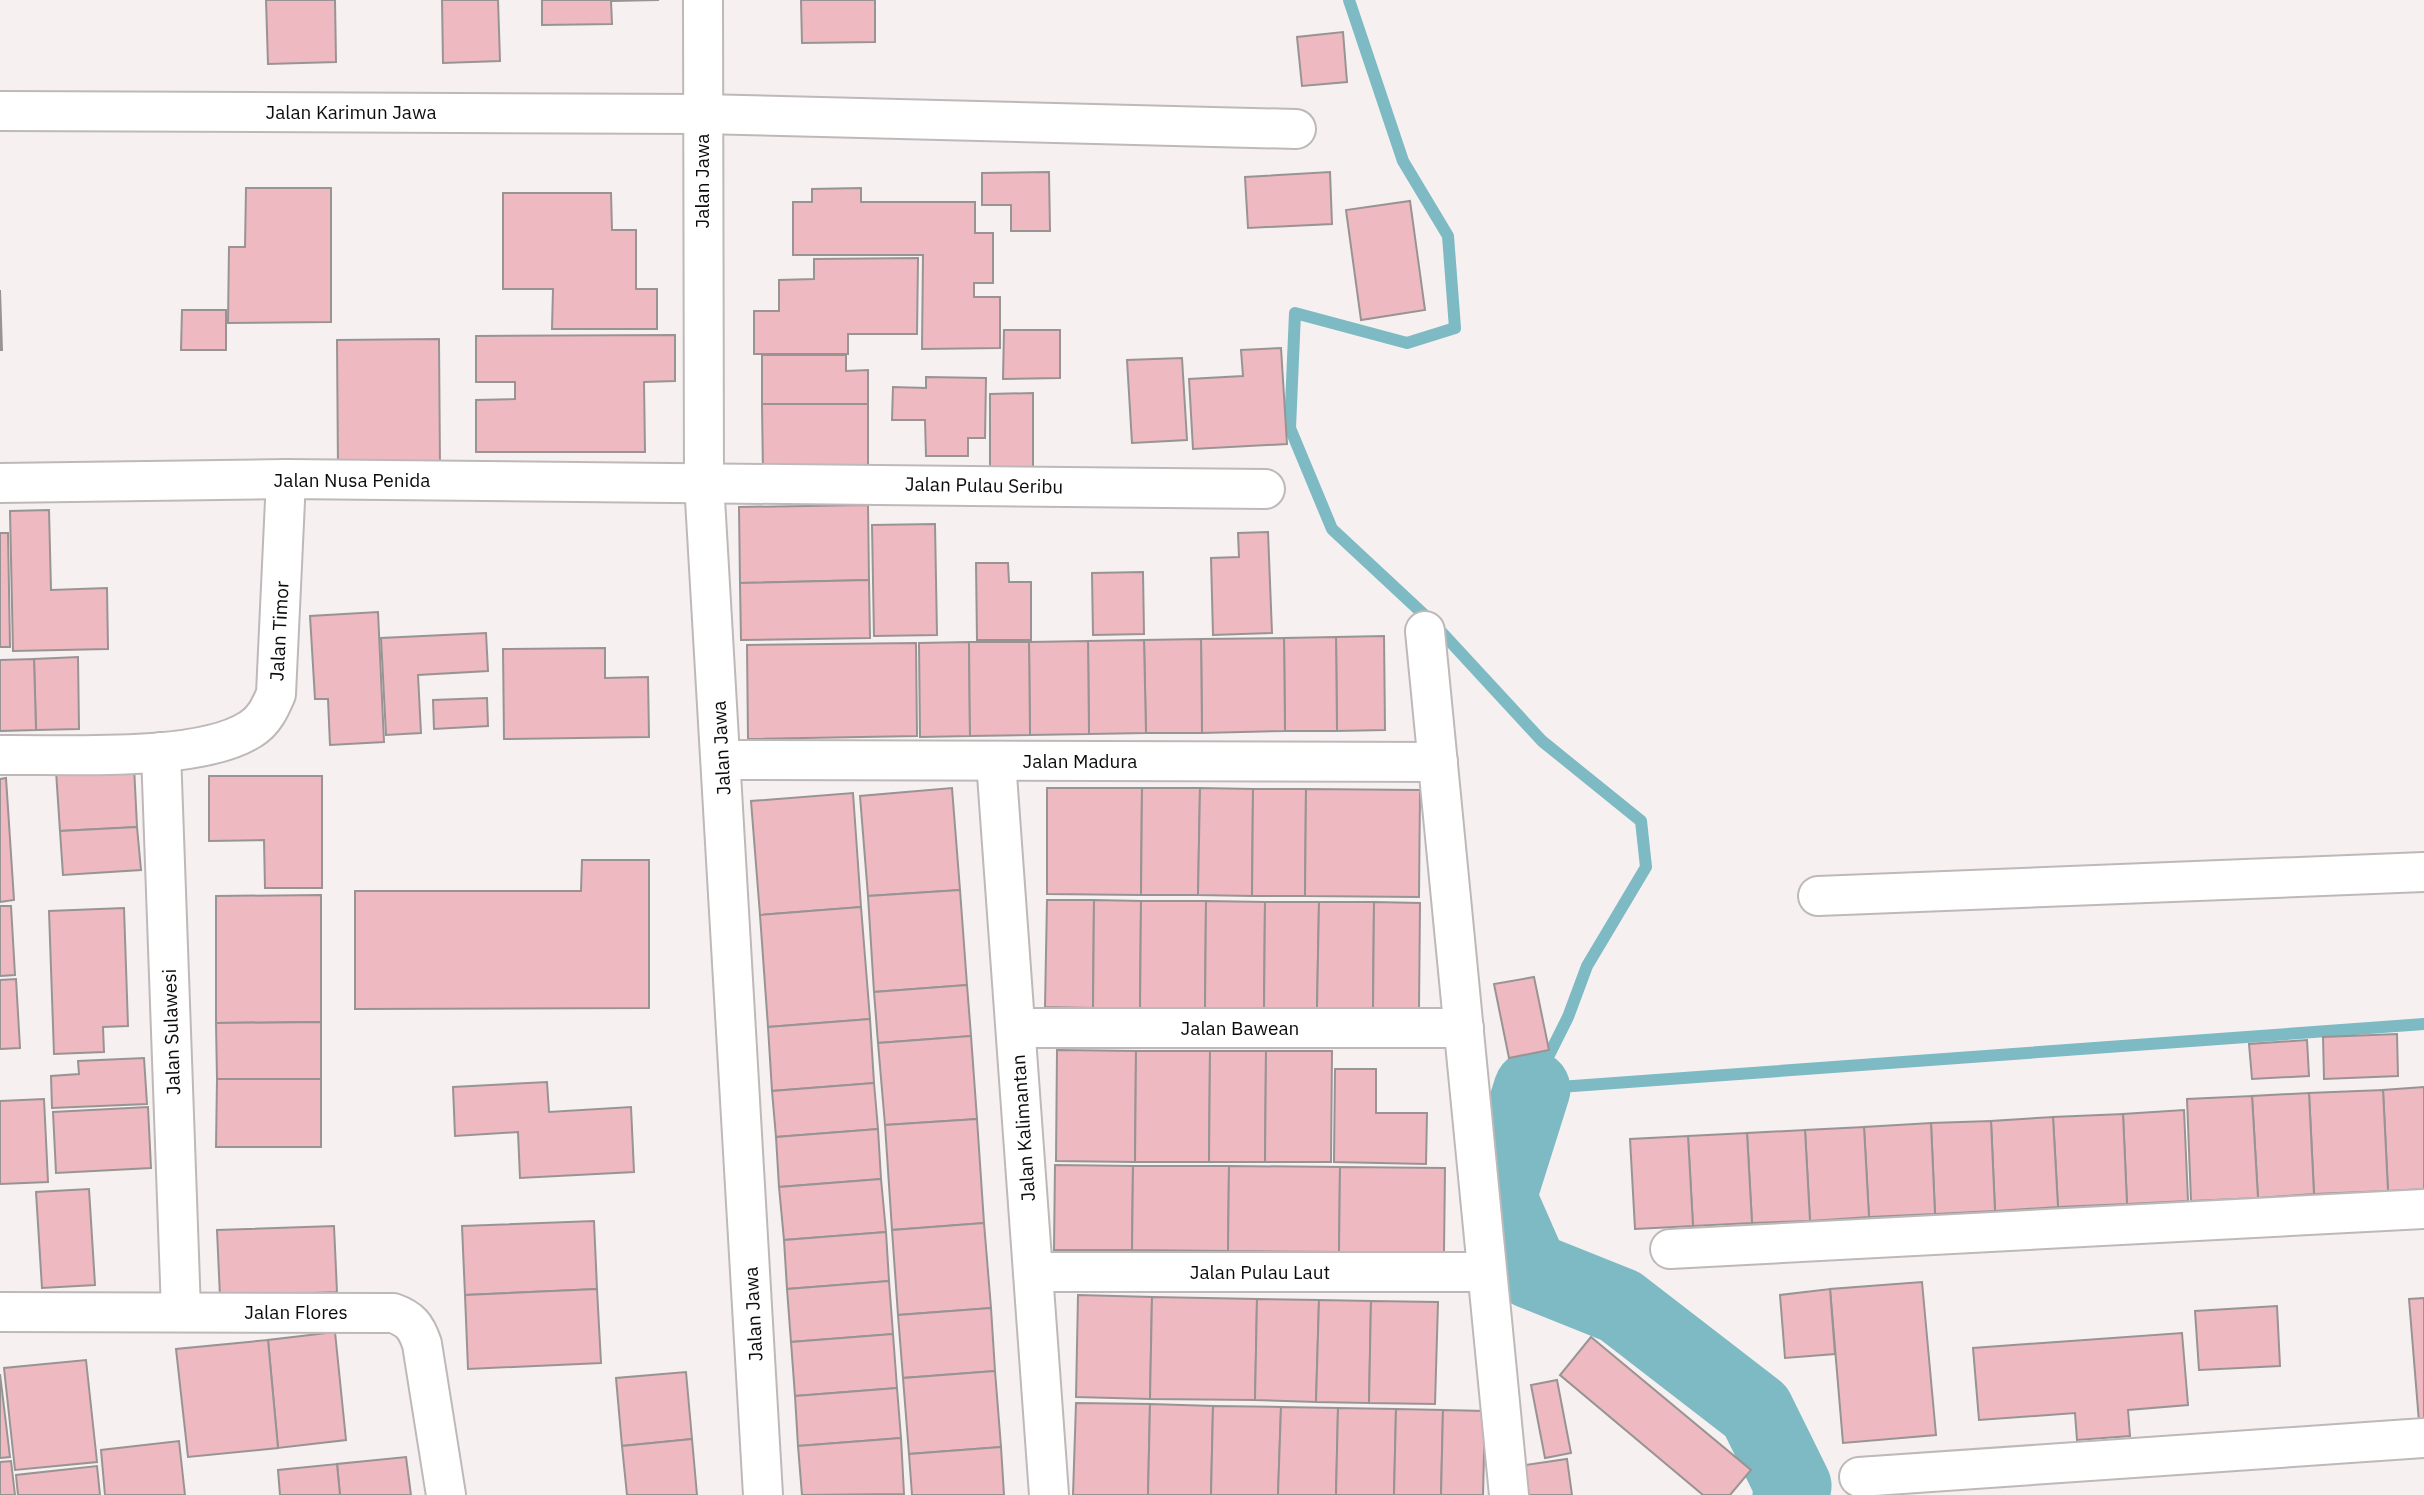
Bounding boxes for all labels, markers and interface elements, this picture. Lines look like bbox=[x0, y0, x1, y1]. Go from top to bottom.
street label: Jalan Karimun Jawa bbox=[265, 100, 437, 124]
street label: Jalan Jawa bbox=[690, 134, 714, 228]
street label: Jalan Nusa Penida bbox=[274, 468, 430, 492]
street label: Jalan Pulau Seribu bbox=[905, 472, 1063, 498]
street label: Jalan Timor bbox=[264, 580, 294, 682]
street label: Jalan Jawa bbox=[707, 700, 735, 796]
street label: Jalan Madura bbox=[1023, 749, 1137, 773]
street label: Jalan Sulawesi bbox=[157, 968, 185, 1096]
street label: Jalan Bawean bbox=[1181, 1016, 1299, 1040]
street label: Jalan Kalimantan bbox=[1006, 1054, 1040, 1202]
street label: Jalan Pulau Laut bbox=[1190, 1260, 1330, 1284]
street label: Jalan Jawa bbox=[739, 1266, 767, 1362]
street label: Jalan Flores bbox=[244, 1300, 348, 1324]

